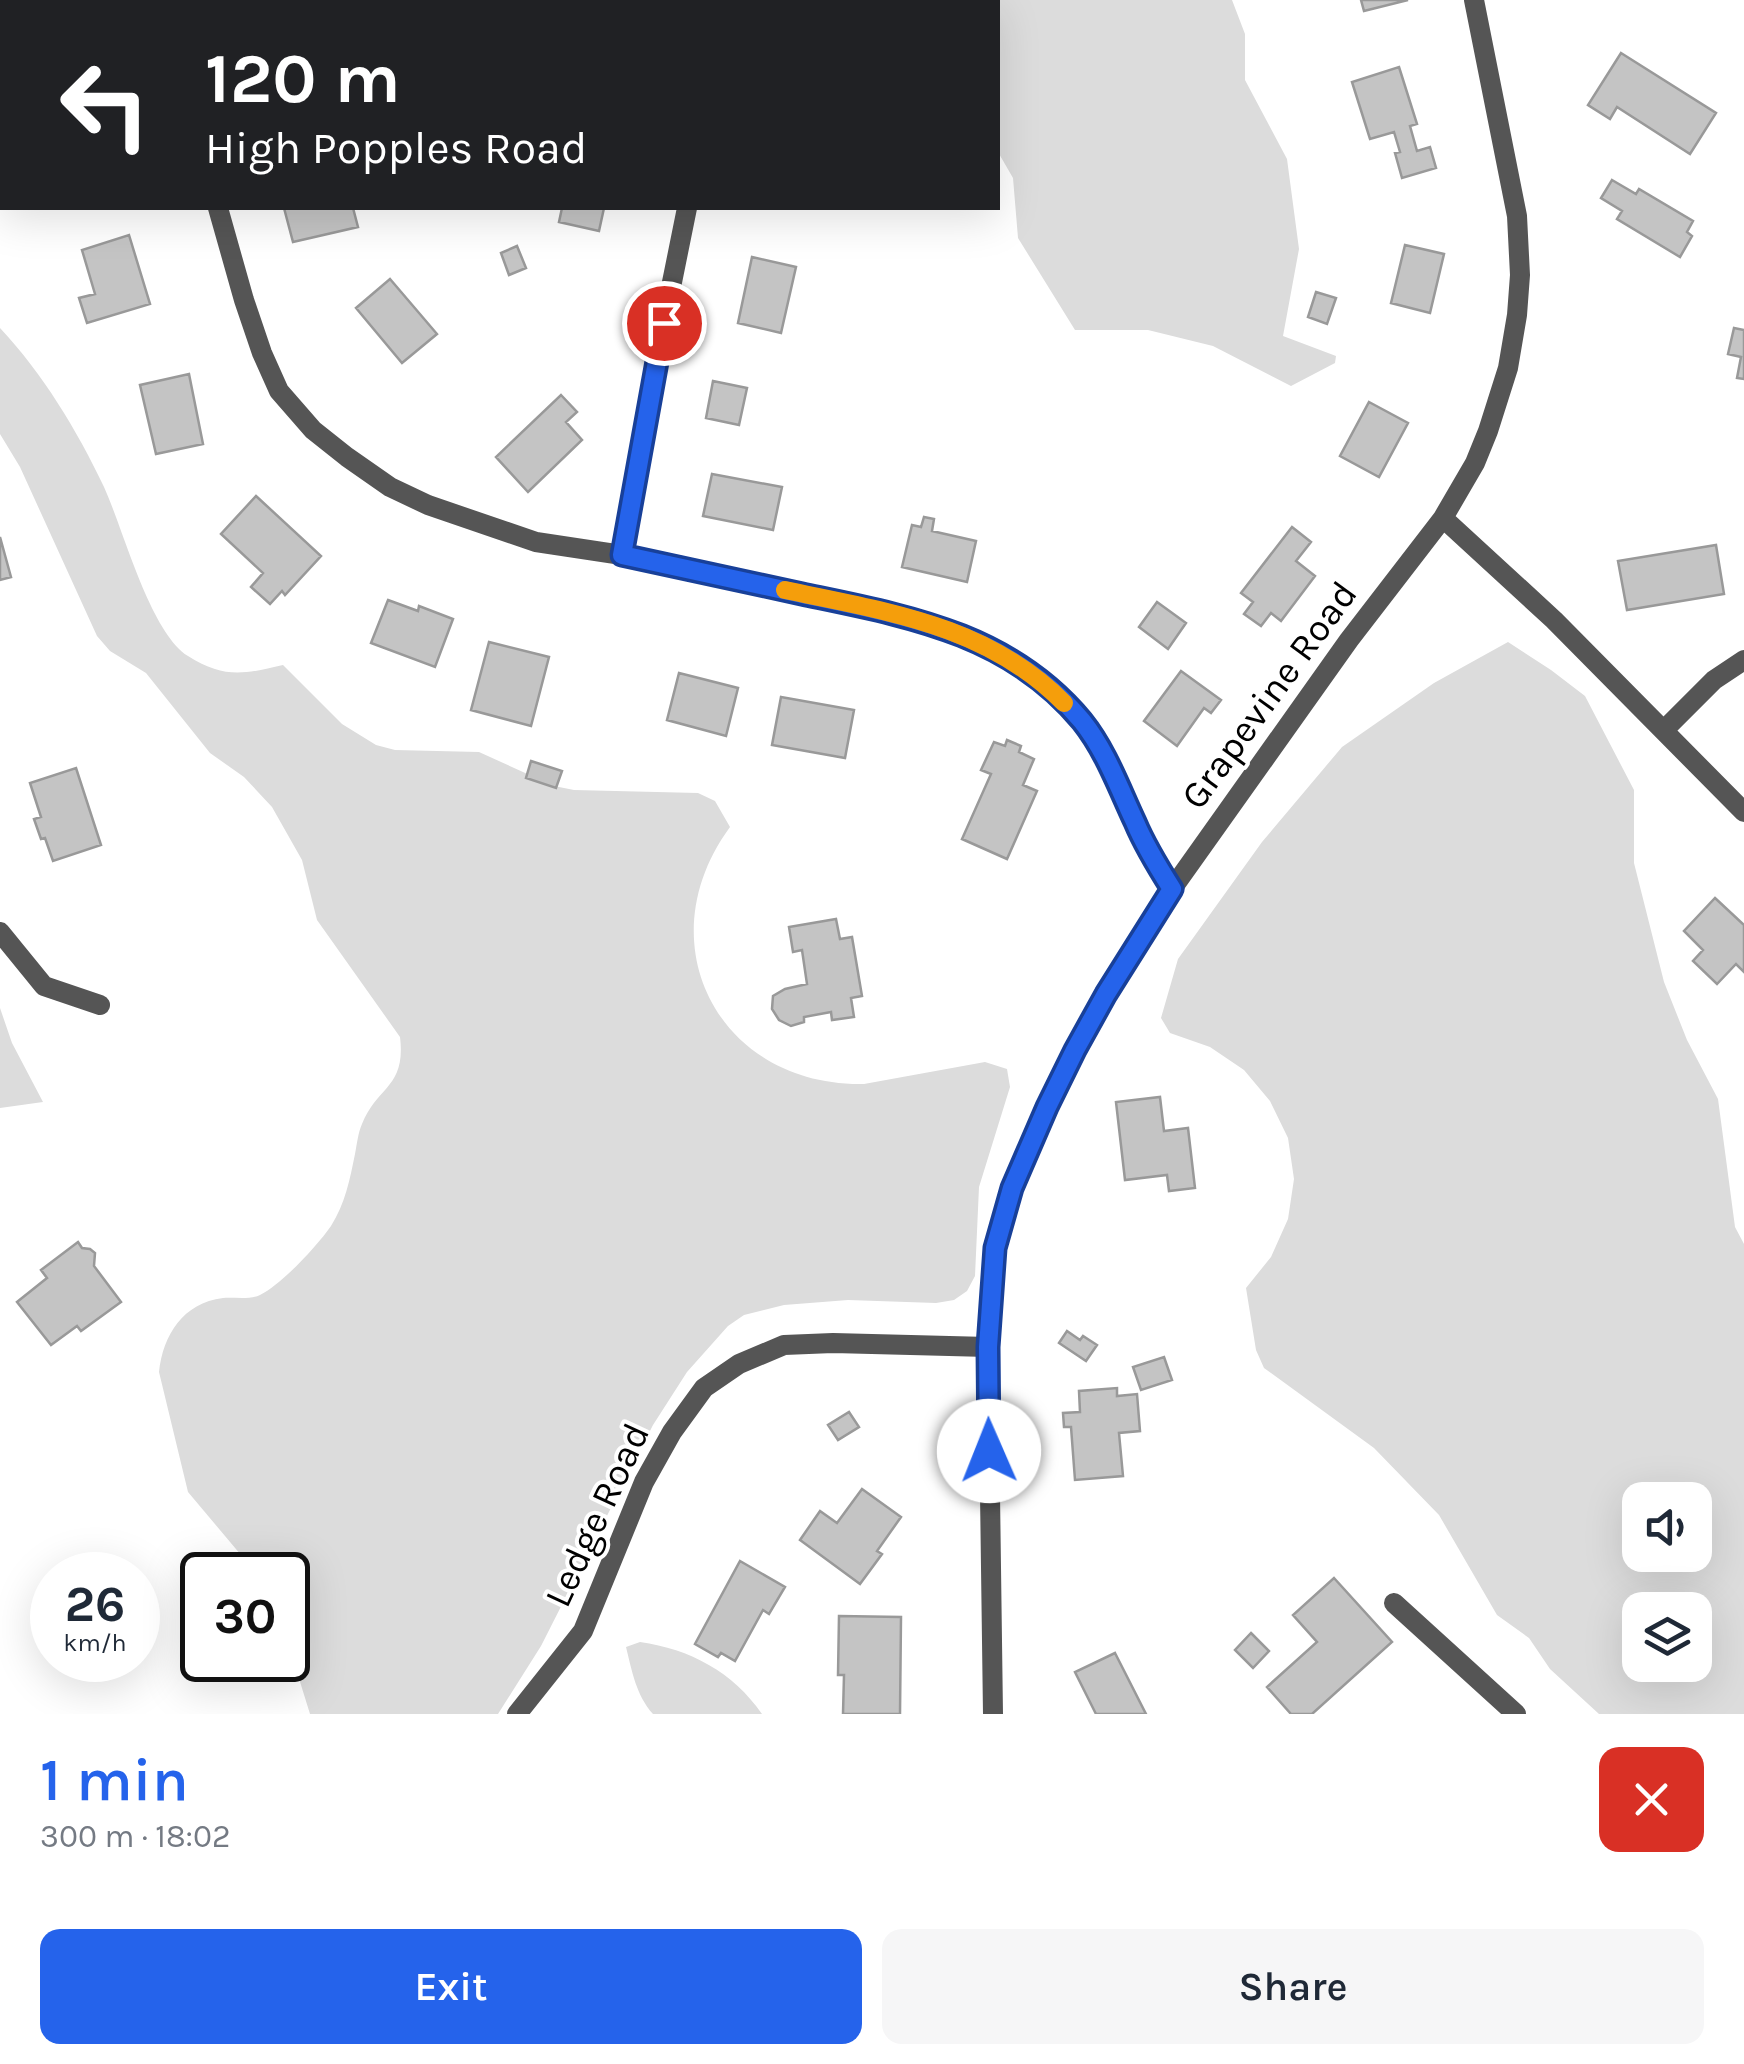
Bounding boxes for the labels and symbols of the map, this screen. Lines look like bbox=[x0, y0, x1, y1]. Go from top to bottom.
pin bbox=[622, 281, 707, 366]
street label: Grapevine Road bbox=[1171, 572, 1367, 818]
position arrow bbox=[937, 1399, 1041, 1503]
street label: Ledge Road bbox=[535, 1416, 659, 1614]
speed limit sign: 30 bbox=[180, 1552, 310, 1682]

